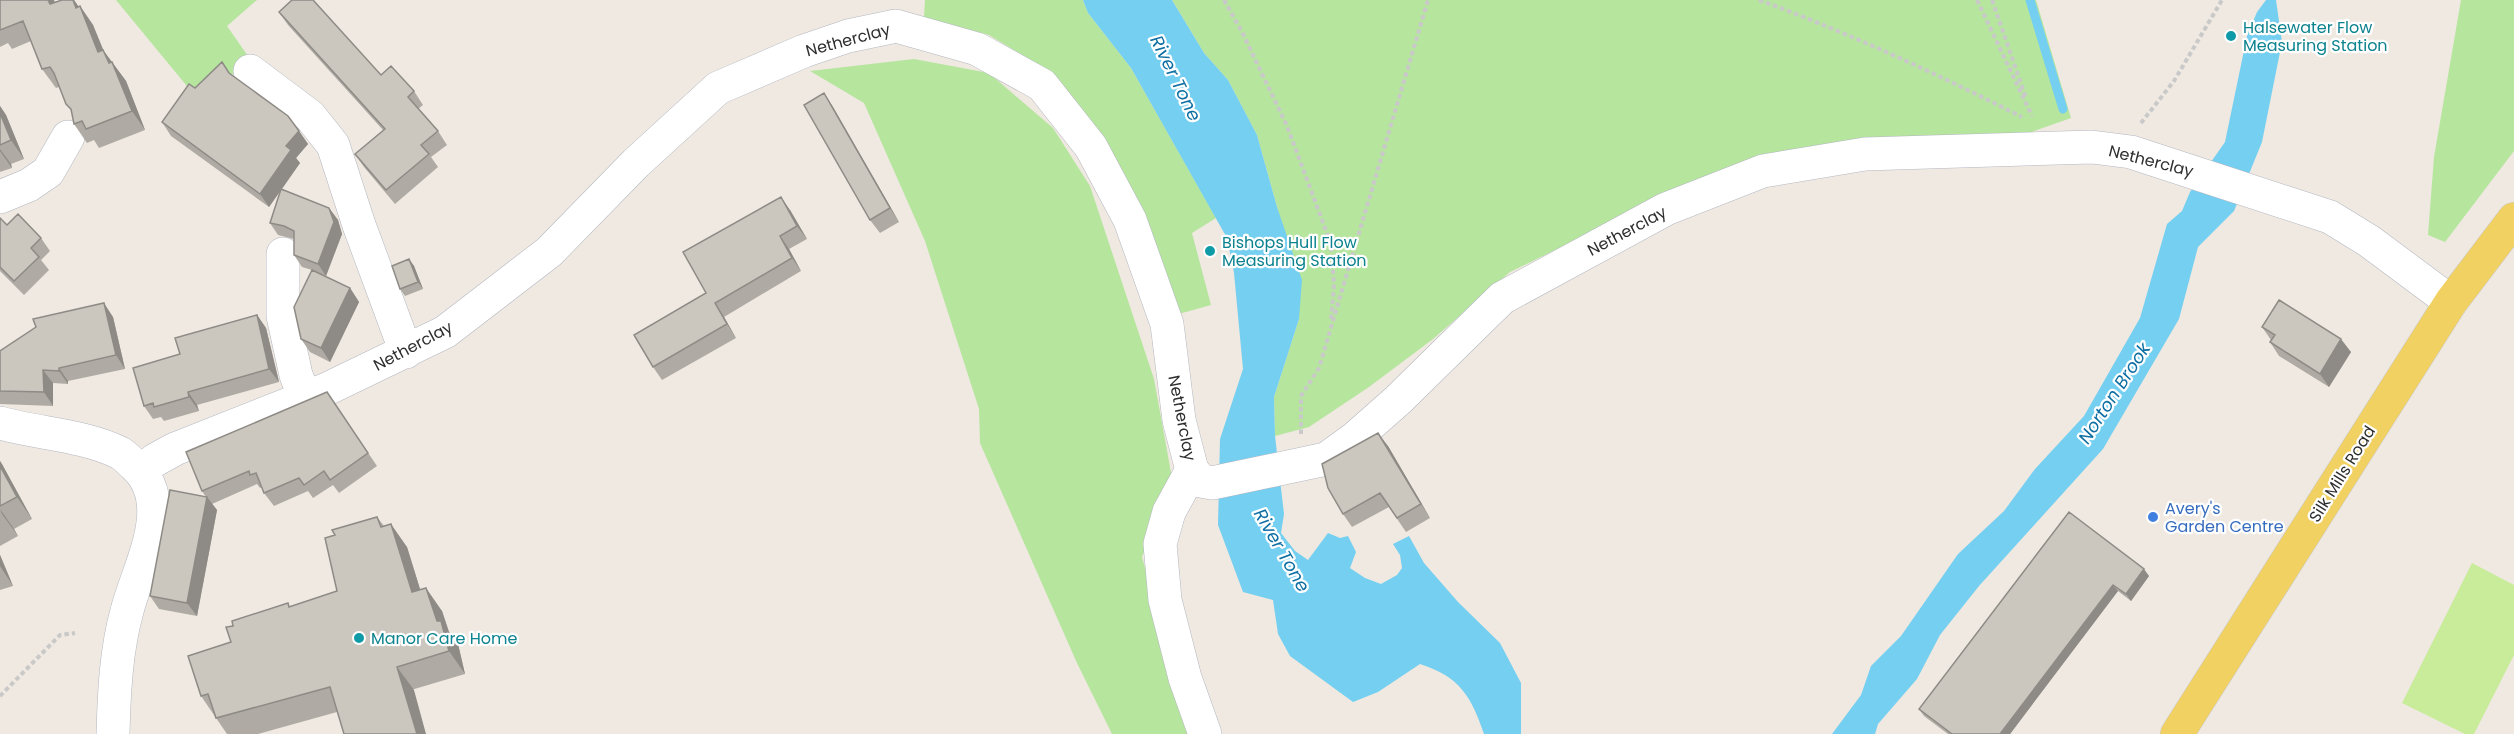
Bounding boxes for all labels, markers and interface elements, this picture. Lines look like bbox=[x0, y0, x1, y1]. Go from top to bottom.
place label: Halsewater Flow Measuring Station bbox=[2243, 16, 2388, 57]
street label: Netherclay bbox=[803, 18, 893, 62]
marker: Halsewater Flow Measuring Station bbox=[2224, 29, 2238, 43]
water label: River Tone bbox=[1144, 31, 1208, 125]
street label: Netherclay bbox=[2106, 139, 2196, 183]
street label: Netherclay bbox=[1583, 201, 1671, 261]
place label: Bishops Hull Flow Measuring Station bbox=[1222, 231, 1367, 272]
marker: Bishops Hull Flow Measuring Station bbox=[1203, 244, 1217, 258]
street label: Netherclay bbox=[369, 316, 457, 376]
water label: Norton Brook bbox=[2072, 337, 2156, 448]
street label: Netherclay bbox=[1162, 373, 1202, 463]
street label: Silk Mills Road bbox=[2303, 421, 2381, 527]
place label: Avery's Garden Centre bbox=[2165, 497, 2284, 538]
water label: River Tone bbox=[1248, 504, 1316, 596]
marker: Avery's Garden Centre bbox=[2146, 510, 2160, 524]
place label: Manor Care Home bbox=[371, 627, 517, 650]
marker: Manor Care Home bbox=[352, 631, 366, 645]

